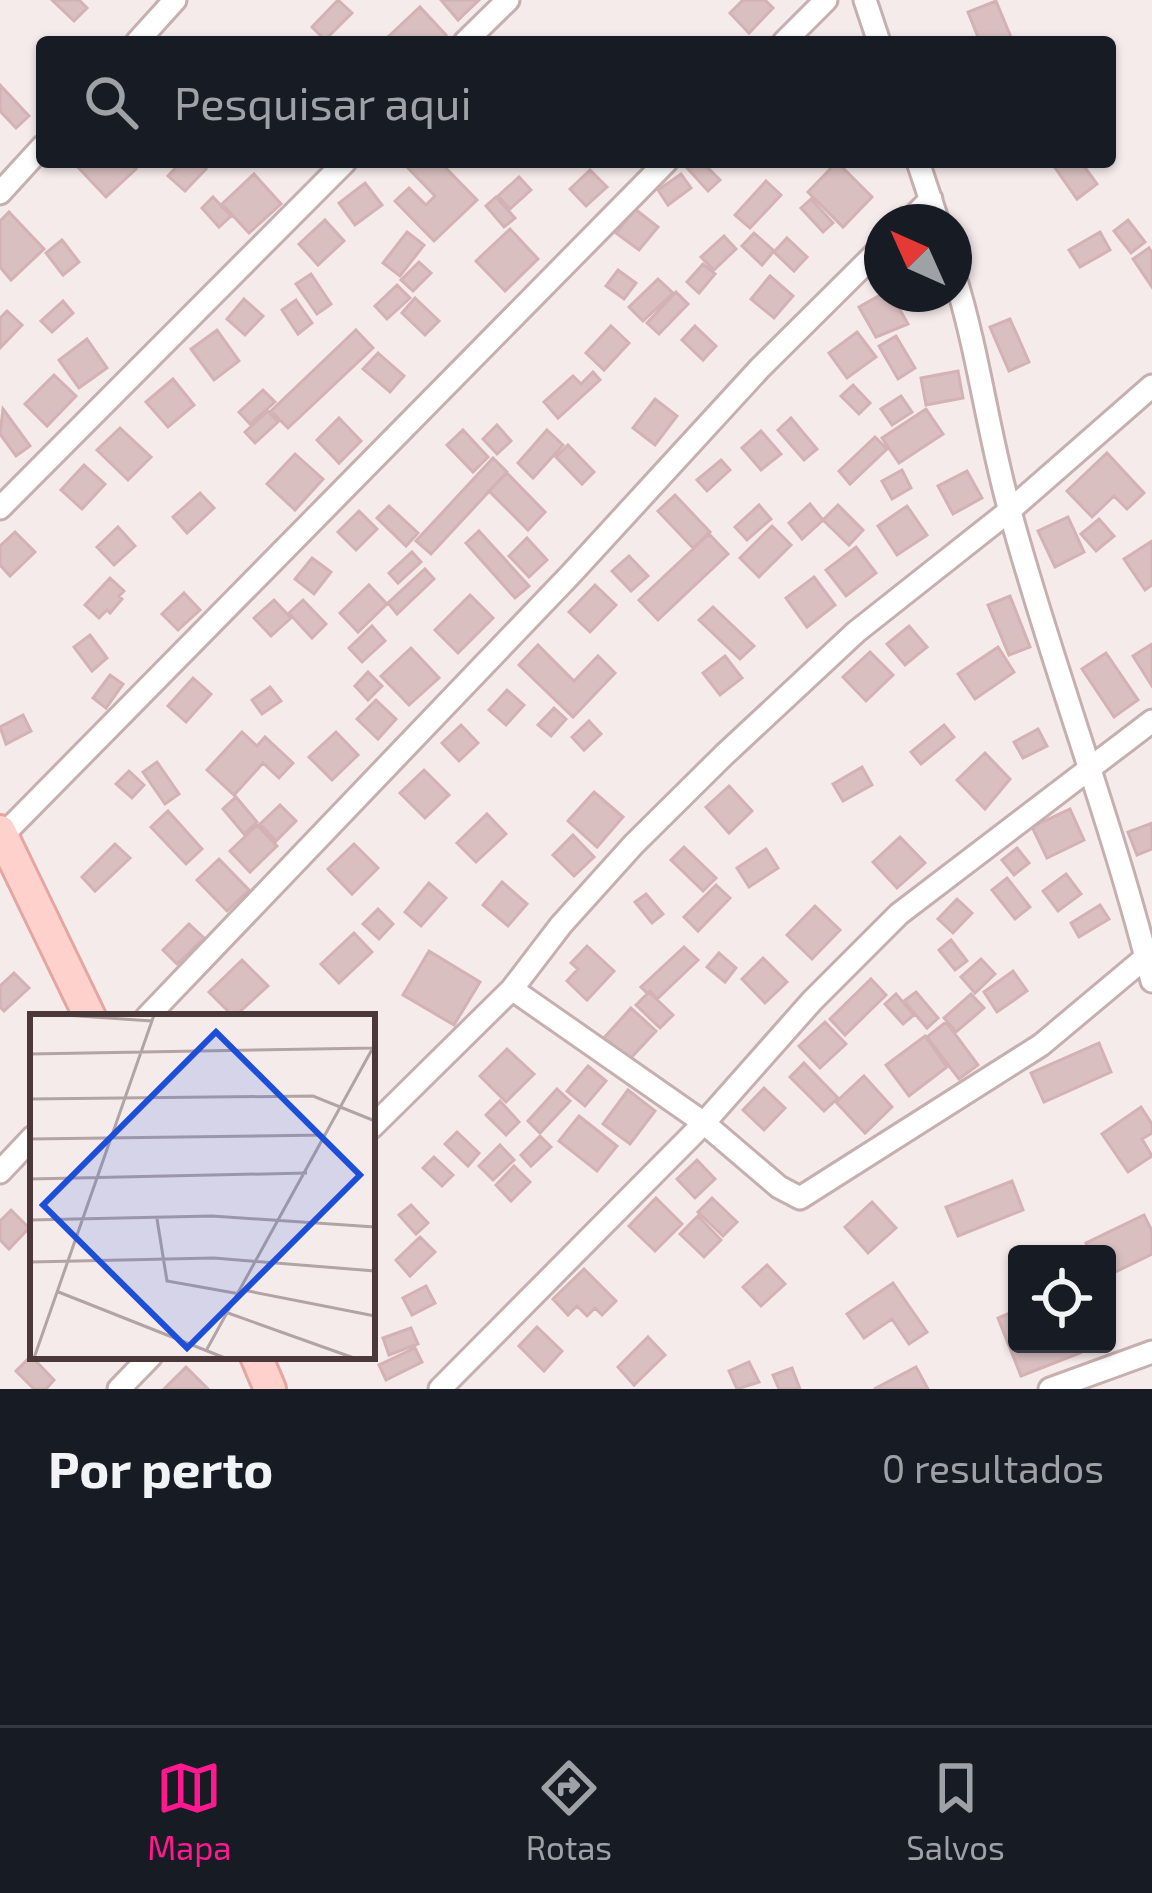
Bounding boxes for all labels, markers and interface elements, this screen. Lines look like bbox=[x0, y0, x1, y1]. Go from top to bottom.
search box bbox=[36, 36, 1116, 168]
icon: search bbox=[78, 69, 144, 135]
text: Pesquisar aqui bbox=[174, 75, 472, 129]
north arrow bbox=[864, 204, 972, 312]
inset map bbox=[30, 1014, 375, 1359]
map controls bbox=[1008, 1245, 1116, 1353]
button: locate bbox=[1008, 1245, 1116, 1353]
text: Por perto bbox=[48, 1437, 273, 1498]
text: 0 resultados bbox=[882, 1444, 1104, 1491]
tab: Mapa bbox=[147, 1755, 231, 1867]
tab: Rotas bbox=[526, 1755, 612, 1867]
tab: Salvos bbox=[906, 1755, 1005, 1867]

